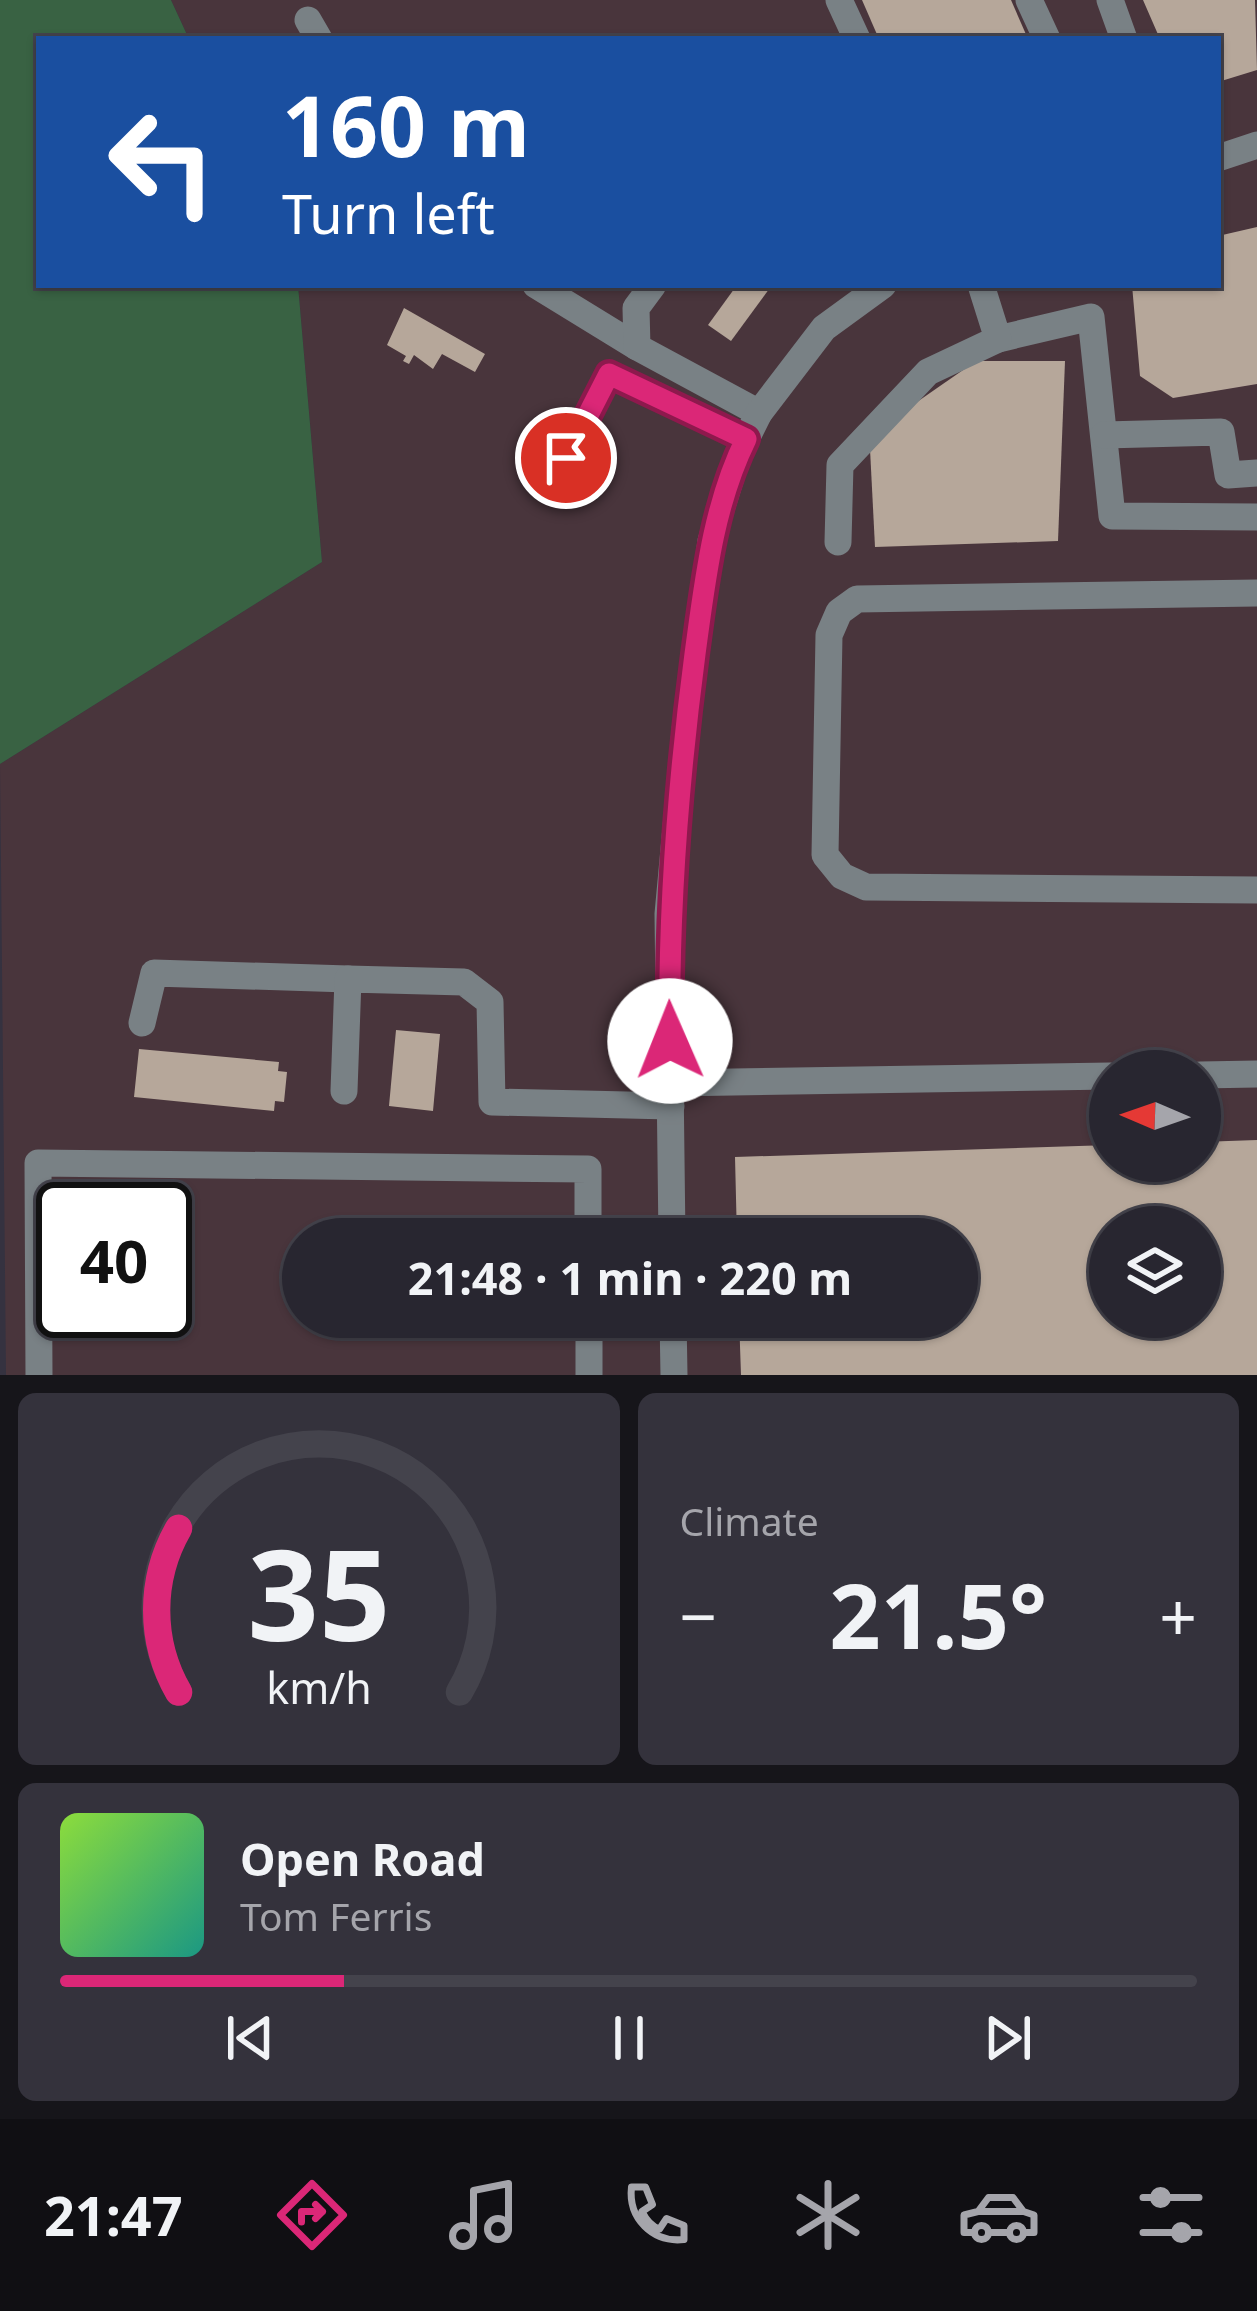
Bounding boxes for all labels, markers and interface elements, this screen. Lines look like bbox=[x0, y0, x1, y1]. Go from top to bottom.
text: 160 m bbox=[282, 67, 530, 182]
icon: left bbox=[84, 84, 240, 240]
text: Turn left bbox=[282, 176, 495, 250]
pin bbox=[515, 407, 617, 509]
icon: arrive bbox=[533, 425, 599, 491]
position arrow bbox=[607, 978, 733, 1104]
north arrow bbox=[1089, 1050, 1221, 1182]
map controls bbox=[1089, 1050, 1221, 1338]
speed limit sign: 40 bbox=[36, 1182, 192, 1338]
button: layers bbox=[1089, 1206, 1221, 1338]
text: 21:48 · 1 min · 220 m bbox=[408, 1247, 852, 1308]
text: Climate bbox=[680, 1494, 819, 1547]
text: 35 bbox=[247, 1508, 390, 1678]
text: 21.5° bbox=[829, 1553, 1047, 1675]
text: − bbox=[680, 1570, 717, 1660]
text: + bbox=[1159, 1570, 1197, 1660]
text: km/h bbox=[266, 1658, 371, 1717]
text: Open Road bbox=[240, 1828, 485, 1889]
text: Tom Ferris bbox=[240, 1889, 432, 1942]
icon: previous bbox=[217, 2005, 283, 2071]
icon: pause bbox=[596, 2005, 662, 2071]
icon: next bbox=[975, 2005, 1041, 2071]
icon: directions bbox=[270, 2173, 354, 2257]
icon: music bbox=[442, 2173, 526, 2257]
icon: phone bbox=[614, 2173, 698, 2257]
icon: climate bbox=[786, 2173, 870, 2257]
icon: car bbox=[957, 2173, 1041, 2257]
icon: filters bbox=[1129, 2173, 1213, 2257]
text: 21:47 bbox=[44, 2178, 183, 2252]

